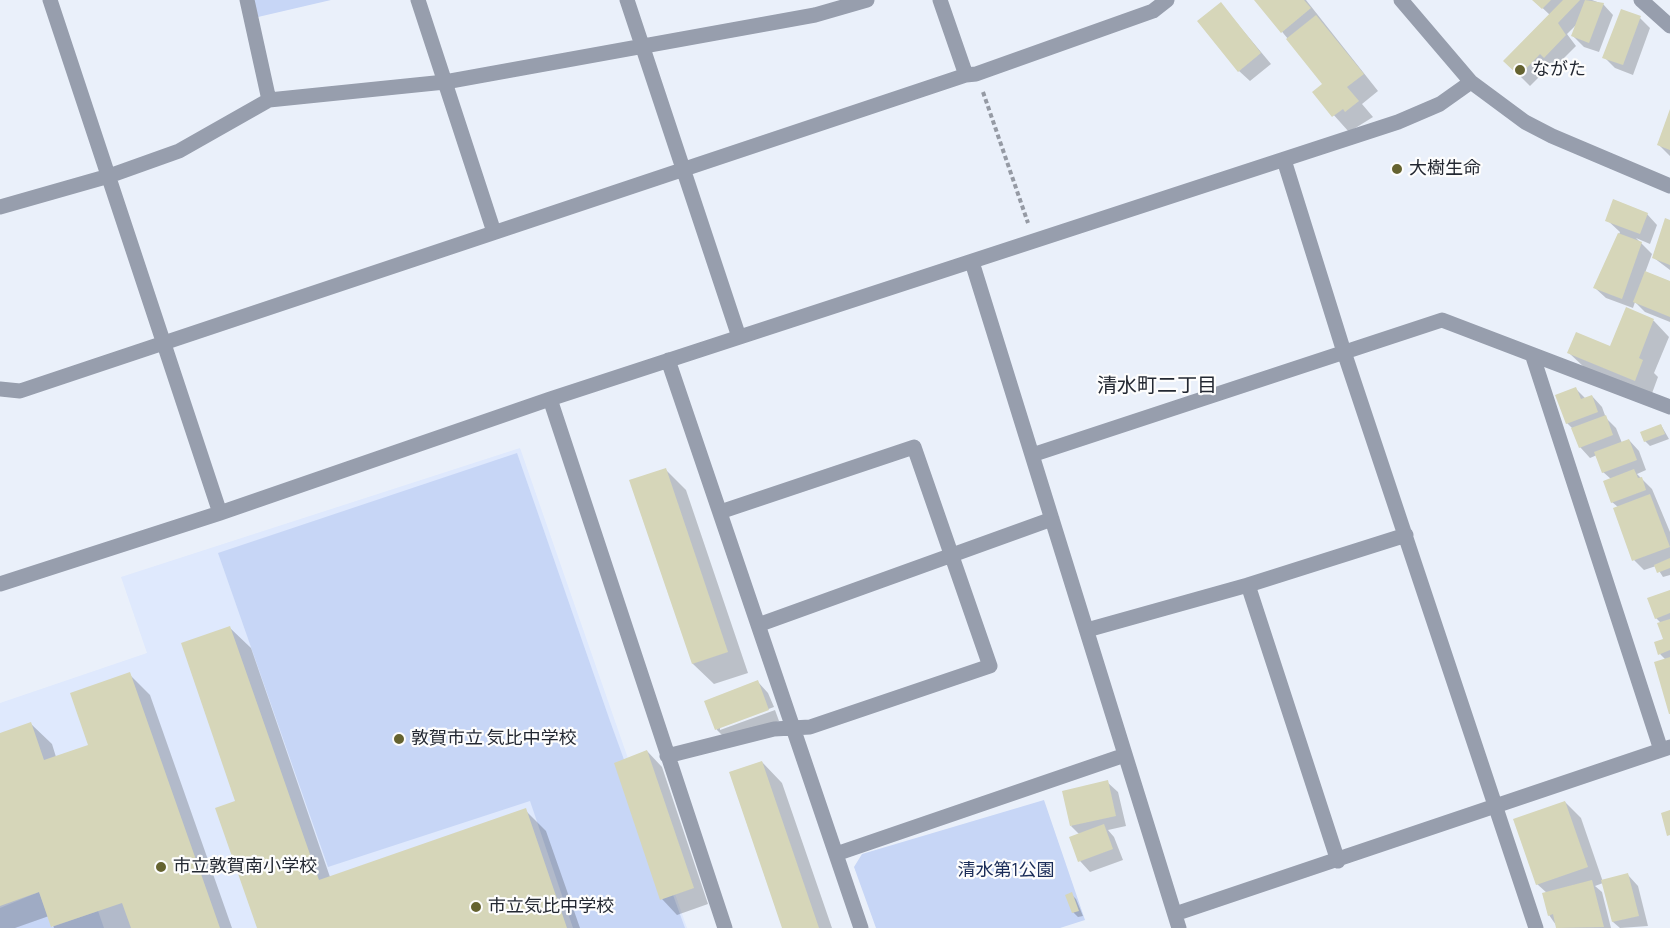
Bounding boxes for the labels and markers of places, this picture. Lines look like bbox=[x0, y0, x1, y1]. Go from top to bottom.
place label: ながた bbox=[1532, 59, 1586, 81]
marker: ながた bbox=[1513, 63, 1527, 77]
place label: 大樹生命 bbox=[1409, 158, 1481, 180]
marker: 大樹生命 bbox=[1390, 162, 1404, 176]
place label: 敦賀市立 気比中学校 bbox=[411, 728, 577, 750]
marker: 敦賀市立 気比中学校 bbox=[392, 732, 406, 746]
place label: 市立敦賀南小学校 bbox=[173, 856, 317, 878]
marker: 市立敦賀南小学校 bbox=[154, 860, 168, 874]
place label: 市立気比中学校 bbox=[488, 896, 614, 918]
marker: 市立気比中学校 bbox=[469, 900, 483, 914]

